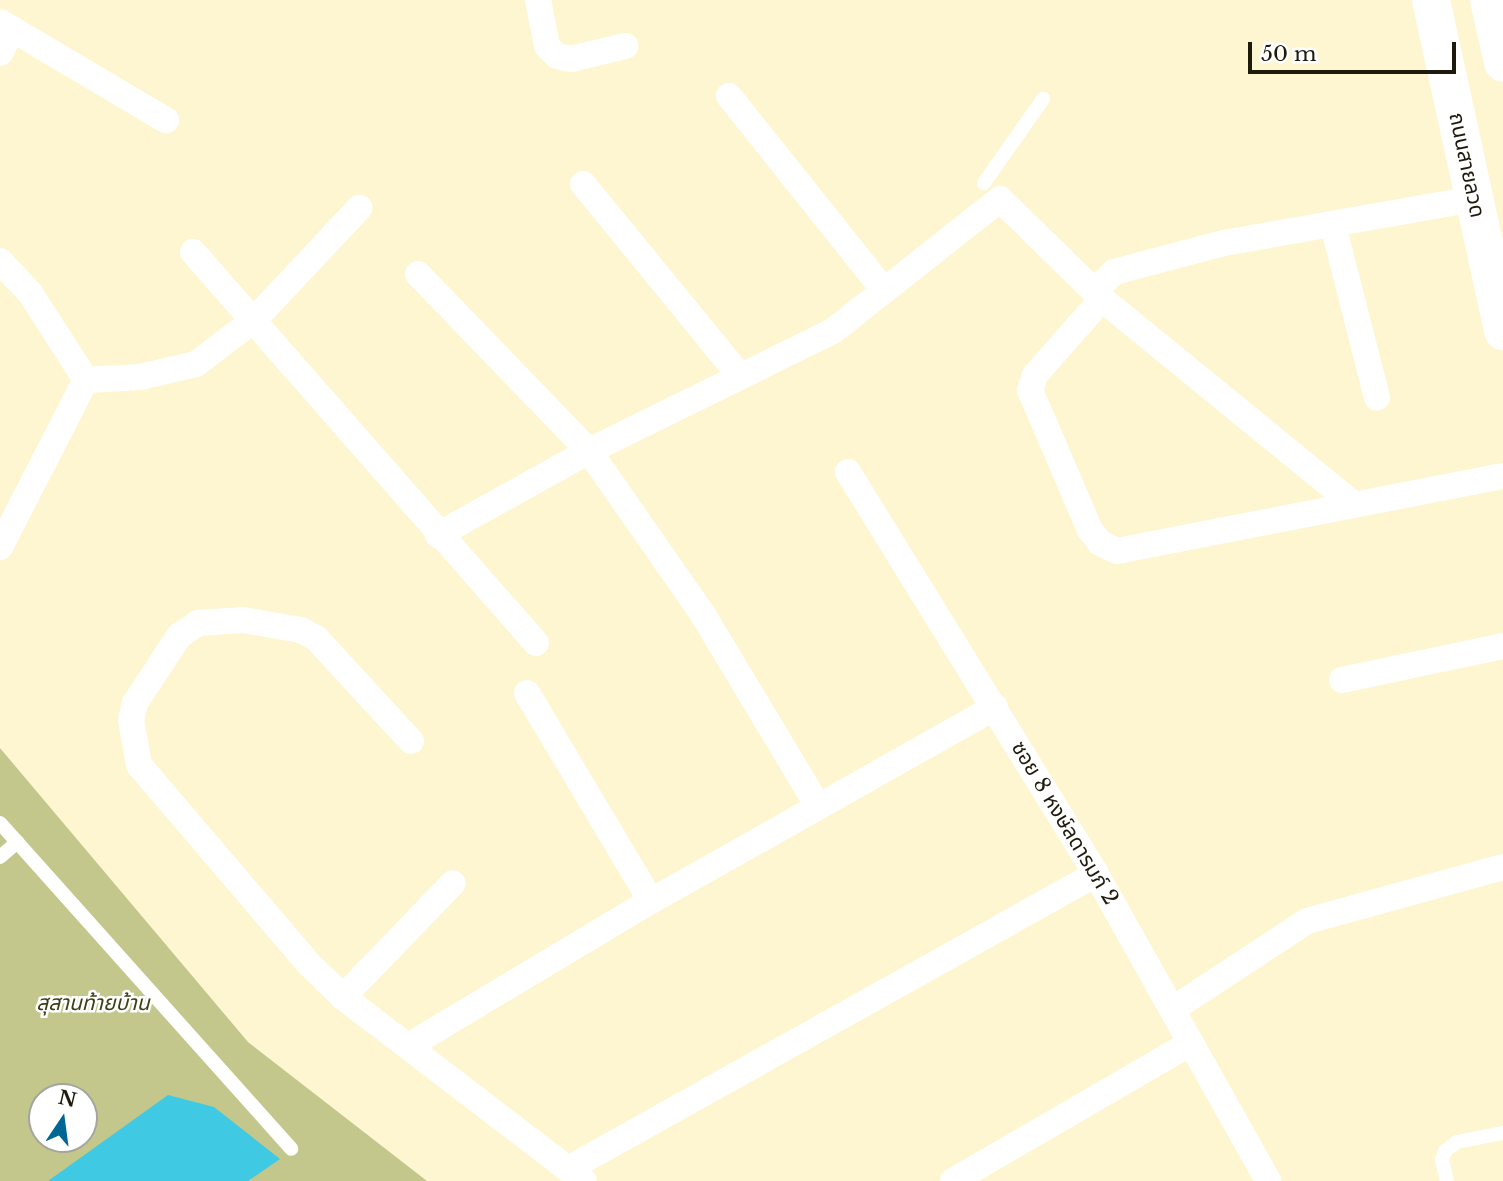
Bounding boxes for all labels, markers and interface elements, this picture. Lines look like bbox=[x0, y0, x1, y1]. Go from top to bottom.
scale bar bbox=[1251, 28, 1459, 72]
text: 50 m bbox=[1261, 41, 1316, 67]
street label: ถนนสายลวด bbox=[1444, 110, 1490, 220]
street label: ซอย 8 หงษ์ลดารมภ์ 2 bbox=[1006, 737, 1124, 909]
park label: สุสานท้ายบ้าน bbox=[36, 990, 150, 1016]
north arrow bbox=[28, 1083, 98, 1153]
text: N bbox=[56, 1086, 79, 1112]

